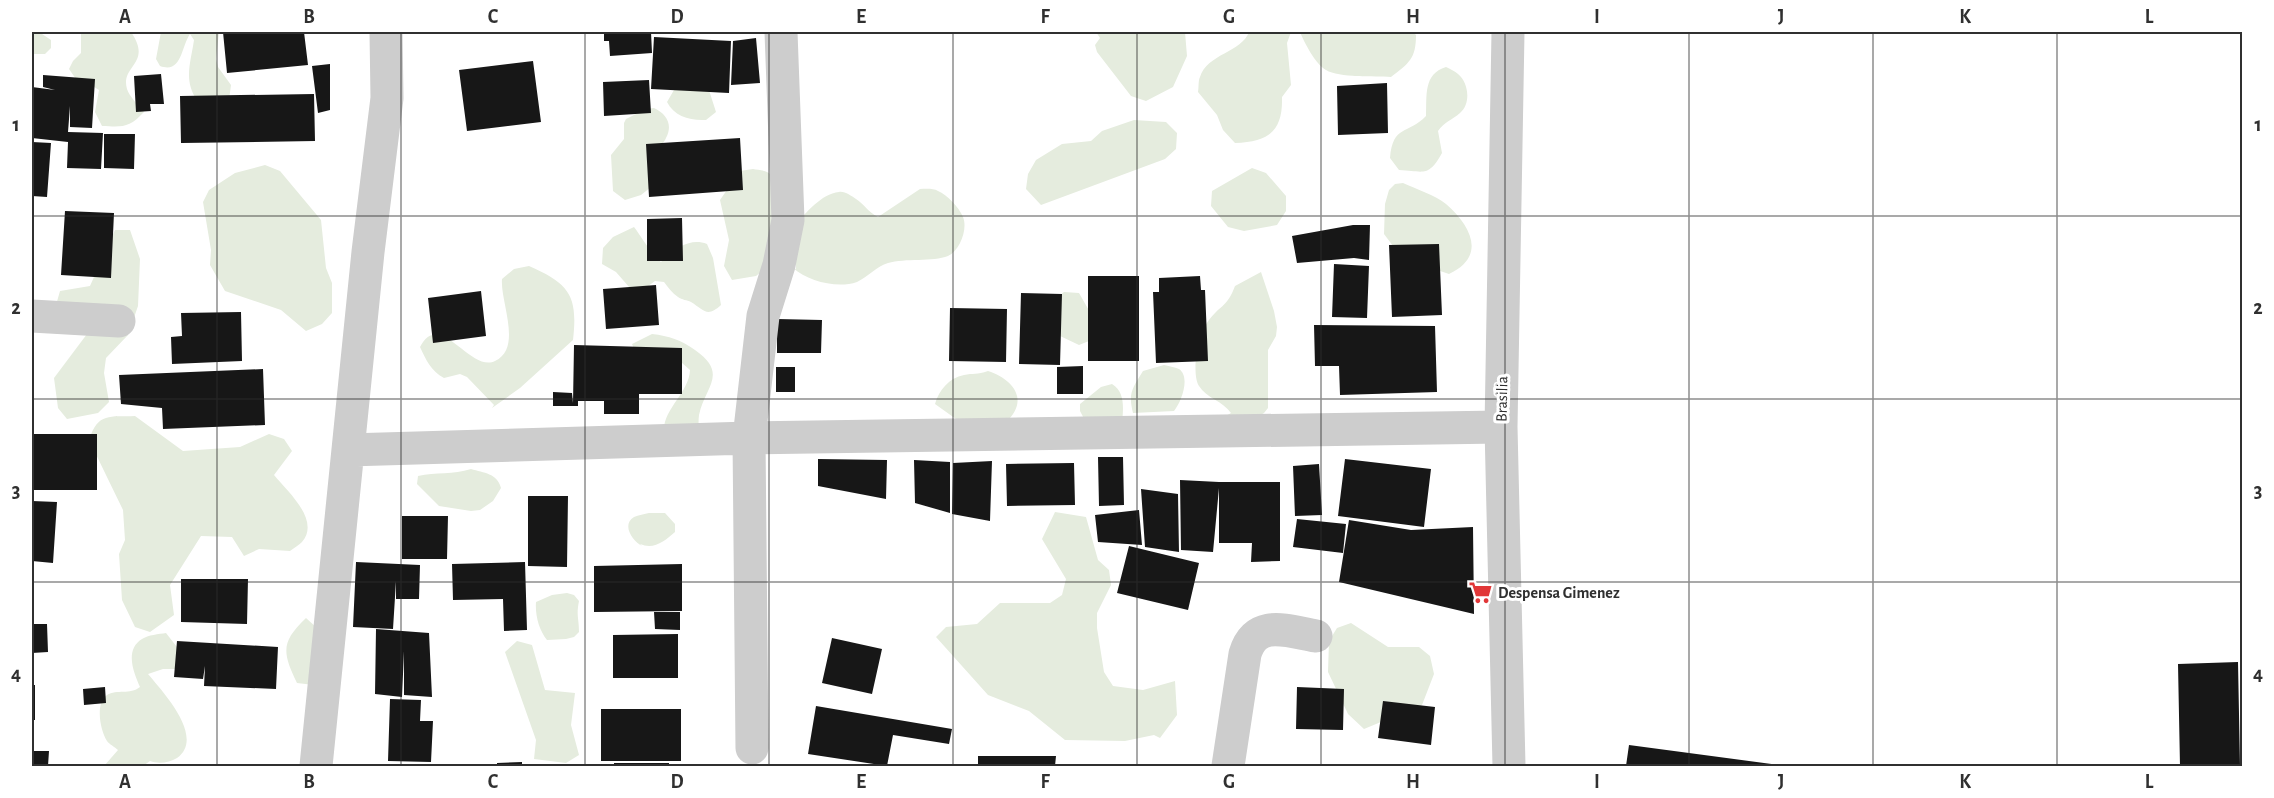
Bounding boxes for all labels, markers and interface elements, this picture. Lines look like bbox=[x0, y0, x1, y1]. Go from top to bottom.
text: A bbox=[119, 7, 131, 27]
text: B bbox=[303, 7, 315, 27]
text: C bbox=[488, 7, 499, 27]
text: D bbox=[670, 7, 684, 27]
text: E bbox=[856, 7, 866, 27]
text: F bbox=[1040, 7, 1050, 27]
text: G bbox=[1223, 7, 1235, 27]
text: H bbox=[1406, 7, 1420, 27]
text: I bbox=[1594, 7, 1600, 27]
text: J bbox=[1778, 7, 1784, 27]
text: K bbox=[1959, 7, 1971, 27]
text: L bbox=[2145, 7, 2154, 27]
text: 1 bbox=[12, 115, 20, 135]
text: 1 bbox=[2254, 115, 2262, 135]
text: 2 bbox=[11, 298, 21, 318]
text: 2 bbox=[2253, 298, 2263, 318]
street label: Brasilia bbox=[1494, 376, 1510, 422]
text: 3 bbox=[12, 481, 20, 501]
text: 3 bbox=[2254, 481, 2262, 501]
supermarket icon: Despensa Gimenez bbox=[1467, 579, 1493, 605]
place label: Despensa Gimenez bbox=[1498, 585, 1620, 601]
text: 4 bbox=[11, 664, 21, 684]
text: 4 bbox=[2253, 664, 2263, 684]
text: A bbox=[119, 772, 131, 792]
text: B bbox=[303, 772, 315, 792]
text: C bbox=[488, 772, 499, 792]
text: D bbox=[670, 772, 684, 792]
text: E bbox=[856, 772, 866, 792]
text: F bbox=[1040, 772, 1050, 792]
text: G bbox=[1223, 772, 1235, 792]
text: H bbox=[1406, 772, 1420, 792]
text: I bbox=[1594, 772, 1600, 792]
text: J bbox=[1778, 772, 1784, 792]
text: K bbox=[1959, 772, 1971, 792]
text: L bbox=[2145, 772, 2154, 792]

